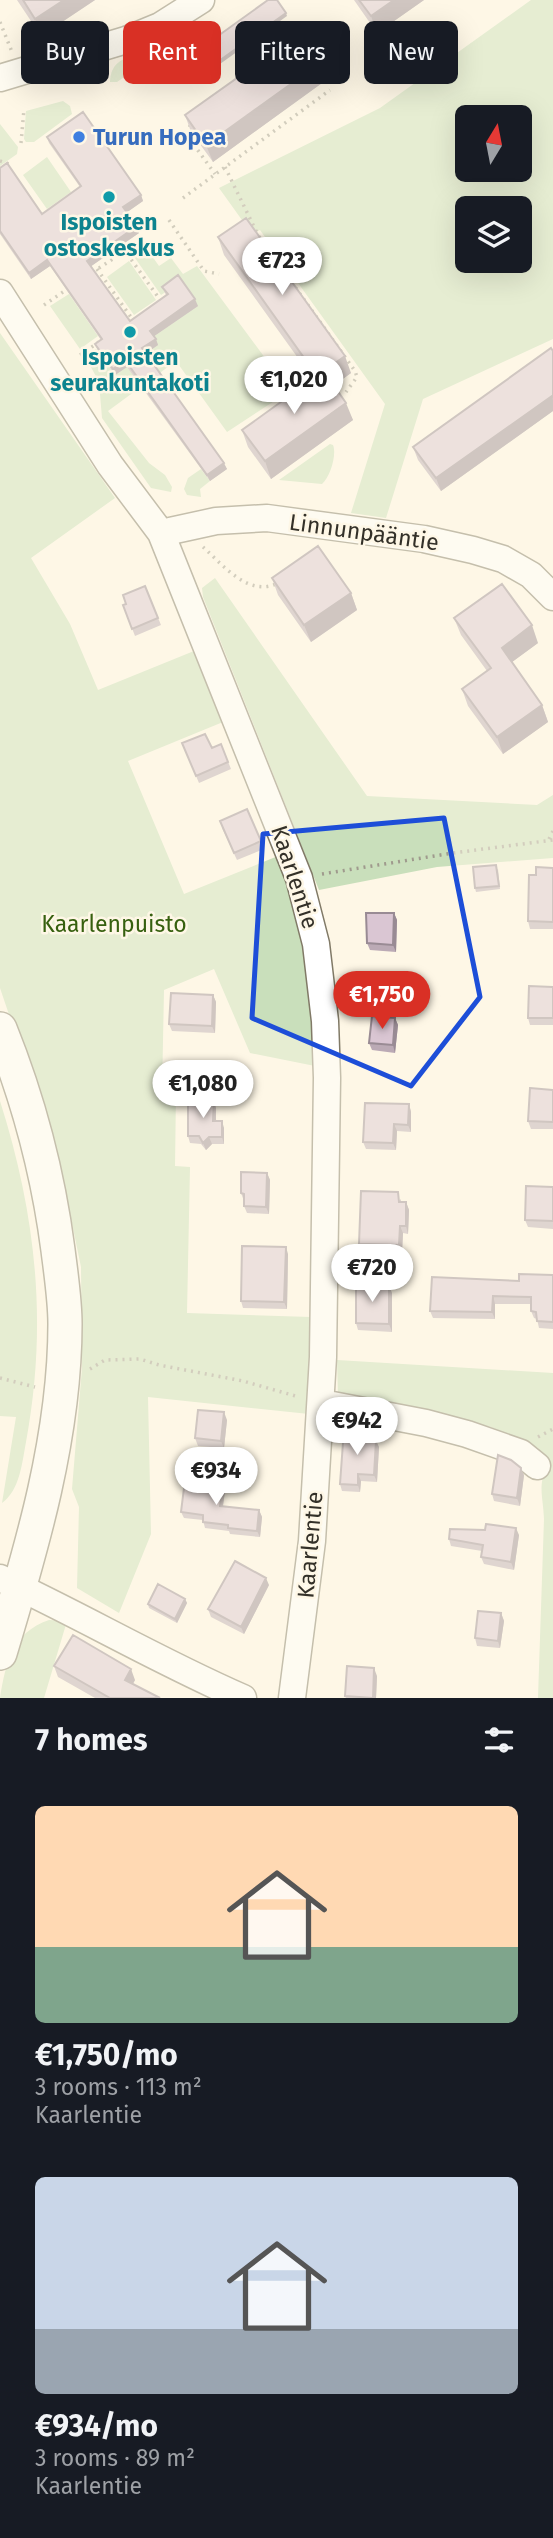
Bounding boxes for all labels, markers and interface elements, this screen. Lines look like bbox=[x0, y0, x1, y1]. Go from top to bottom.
chip: Buy bbox=[21, 21, 109, 84]
chip: Rent bbox=[123, 21, 221, 84]
chip: Filters bbox=[235, 21, 350, 84]
chip: New bbox=[364, 21, 458, 84]
north arrow bbox=[455, 105, 532, 182]
map controls bbox=[455, 105, 532, 273]
place label: Turun Hopea bbox=[93, 123, 226, 151]
marker: Turun Hopea bbox=[71, 129, 87, 145]
marker: Ispoisten ostoskeskus bbox=[101, 189, 117, 205]
button: layers bbox=[455, 196, 532, 273]
place label: Ispoisten ostoskeskus bbox=[44, 208, 174, 262]
pin: €723 bbox=[241, 238, 323, 297]
text: €723 bbox=[258, 246, 306, 274]
marker: Ispoisten seurakuntakoti bbox=[122, 324, 138, 340]
place label: Ispoisten seurakuntakoti bbox=[50, 343, 210, 397]
pin: €1,020 bbox=[237, 356, 351, 416]
text: €1,020 bbox=[260, 365, 328, 393]
street label: Linnunpääntie bbox=[287, 508, 441, 556]
street label: Kaarlentie bbox=[265, 822, 325, 932]
park label: Kaarlenpuisto bbox=[41, 910, 187, 938]
pin: €1,750 bbox=[325, 972, 439, 1031]
text: €1,750 bbox=[349, 980, 415, 1008]
pin: €1,080 bbox=[146, 1060, 260, 1120]
text: €1,080 bbox=[168, 1069, 238, 1097]
pin: €720 bbox=[331, 1244, 413, 1304]
text: €720 bbox=[347, 1253, 397, 1281]
pin: €942 bbox=[316, 1398, 398, 1457]
text: €942 bbox=[332, 1406, 382, 1434]
pin: €934 bbox=[175, 1448, 257, 1507]
text: €934 bbox=[191, 1456, 241, 1484]
street label: Kaarlentie bbox=[291, 1490, 329, 1600]
icon: filters bbox=[480, 1721, 518, 1759]
text: 7 homes bbox=[35, 1722, 147, 1758]
icon: home bbox=[214, 1852, 340, 1978]
text: €1,750/mo bbox=[35, 2037, 178, 2073]
text: 3 rooms · 113 m² bbox=[35, 2073, 202, 2101]
text: Kaarlentie bbox=[35, 2101, 142, 2129]
icon: home bbox=[214, 2223, 340, 2349]
text: €934/mo bbox=[35, 2408, 158, 2444]
text: 3 rooms · 89 m² bbox=[35, 2444, 195, 2472]
text: Kaarlentie bbox=[35, 2472, 142, 2500]

